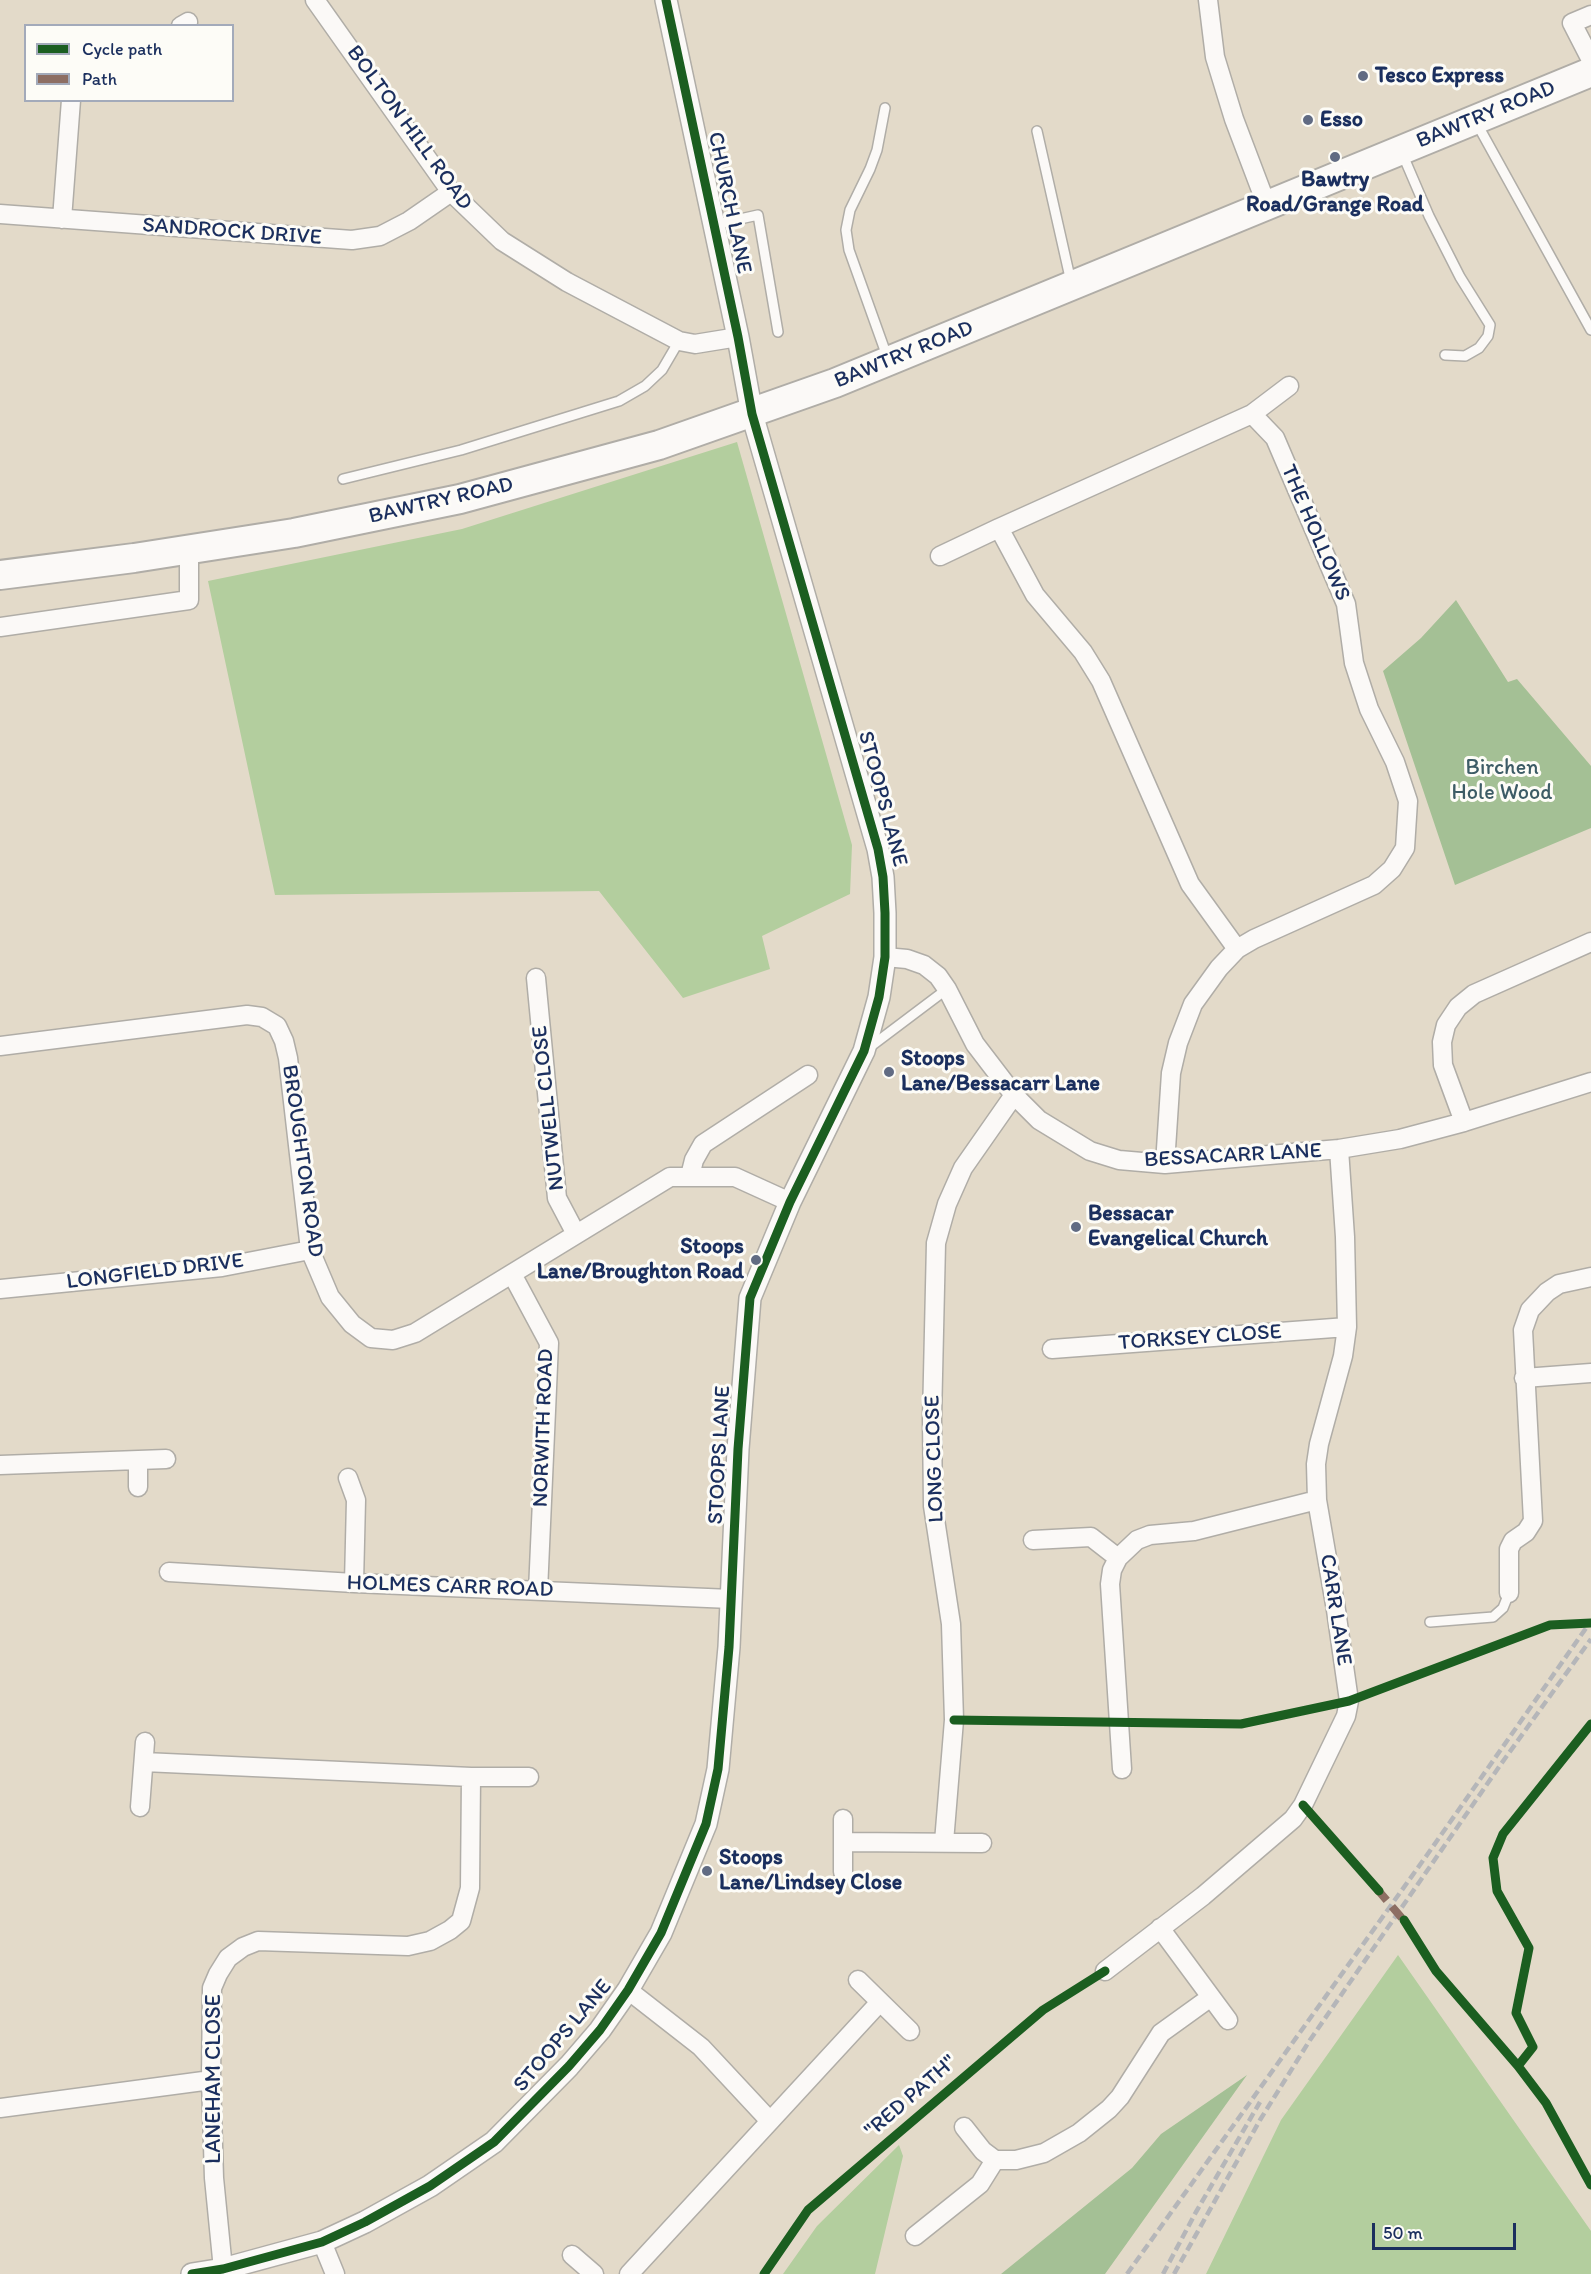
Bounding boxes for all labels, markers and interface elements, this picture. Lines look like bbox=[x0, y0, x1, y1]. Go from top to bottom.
legend bbox=[24, 24, 234, 102]
text: Cycle path bbox=[82, 38, 162, 60]
street label: BOLTON HILL ROAD bbox=[340, 40, 478, 216]
place label: Tesco Express bbox=[1375, 63, 1504, 89]
text: Path bbox=[82, 68, 117, 90]
marker: Tesco Express bbox=[1356, 69, 1370, 83]
street label: BAWTRY ROAD bbox=[1413, 75, 1559, 155]
place label: Esso bbox=[1320, 107, 1363, 133]
marker: Esso bbox=[1301, 113, 1315, 127]
street label: CHURCH LANE bbox=[701, 130, 757, 276]
marker: Bawtry Road/Grange Road bbox=[1328, 150, 1342, 164]
place label: Bawtry Road/Grange Road bbox=[1246, 167, 1424, 218]
street label: SANDROCK DRIVE bbox=[141, 213, 323, 251]
street label: BAWTRY ROAD bbox=[831, 315, 977, 395]
street label: THE HOLLOWS bbox=[1274, 461, 1356, 605]
street label: BAWTRY ROAD bbox=[366, 472, 516, 530]
street label: STOOPS LANE bbox=[851, 728, 913, 870]
park label: Birchen Hole Wood bbox=[1452, 755, 1552, 806]
street label: NUTWELL CLOSE bbox=[527, 1024, 571, 1192]
place label: Stoops Lane/Bessacarr Lane bbox=[901, 1046, 1100, 1098]
street label: BROUGHTON ROAD bbox=[275, 1063, 329, 1259]
marker: Stoops Lane/Bessacarr Lane bbox=[882, 1065, 896, 1079]
street label: BESSACARR LANE bbox=[1143, 1138, 1323, 1174]
place label: Bessacar Evangelical Church bbox=[1088, 1201, 1268, 1252]
marker: Bessacar Evangelical Church bbox=[1069, 1220, 1083, 1234]
place label: Stoops Lane/Broughton Road bbox=[537, 1234, 744, 1286]
street label: LONGFIELD DRIVE bbox=[65, 1248, 245, 1296]
marker: Stoops Lane/Broughton Road bbox=[749, 1253, 763, 1267]
street label: TORKSEY CLOSE bbox=[1117, 1319, 1283, 1357]
street label: NORWITH ROAD bbox=[528, 1348, 560, 1508]
street label: STOOPS LANE bbox=[703, 1385, 737, 1525]
street label: LONG CLOSE bbox=[920, 1395, 950, 1523]
street label: CARR LANE bbox=[1313, 1552, 1357, 1668]
street label: HOLMES CARR ROAD bbox=[346, 1570, 554, 1604]
place label: Stoops Lane/Lindsey Close bbox=[719, 1845, 902, 1897]
marker: Stoops Lane/Lindsey Close bbox=[700, 1864, 714, 1878]
street label: STOOPS LANE bbox=[508, 1974, 618, 2098]
street label: LANEHAM CLOSE bbox=[201, 1994, 227, 2164]
street label: "RED PATH" bbox=[859, 2050, 963, 2144]
scale bar bbox=[1375, 2211, 1519, 2249]
text: 50 m bbox=[1383, 2222, 1423, 2244]

